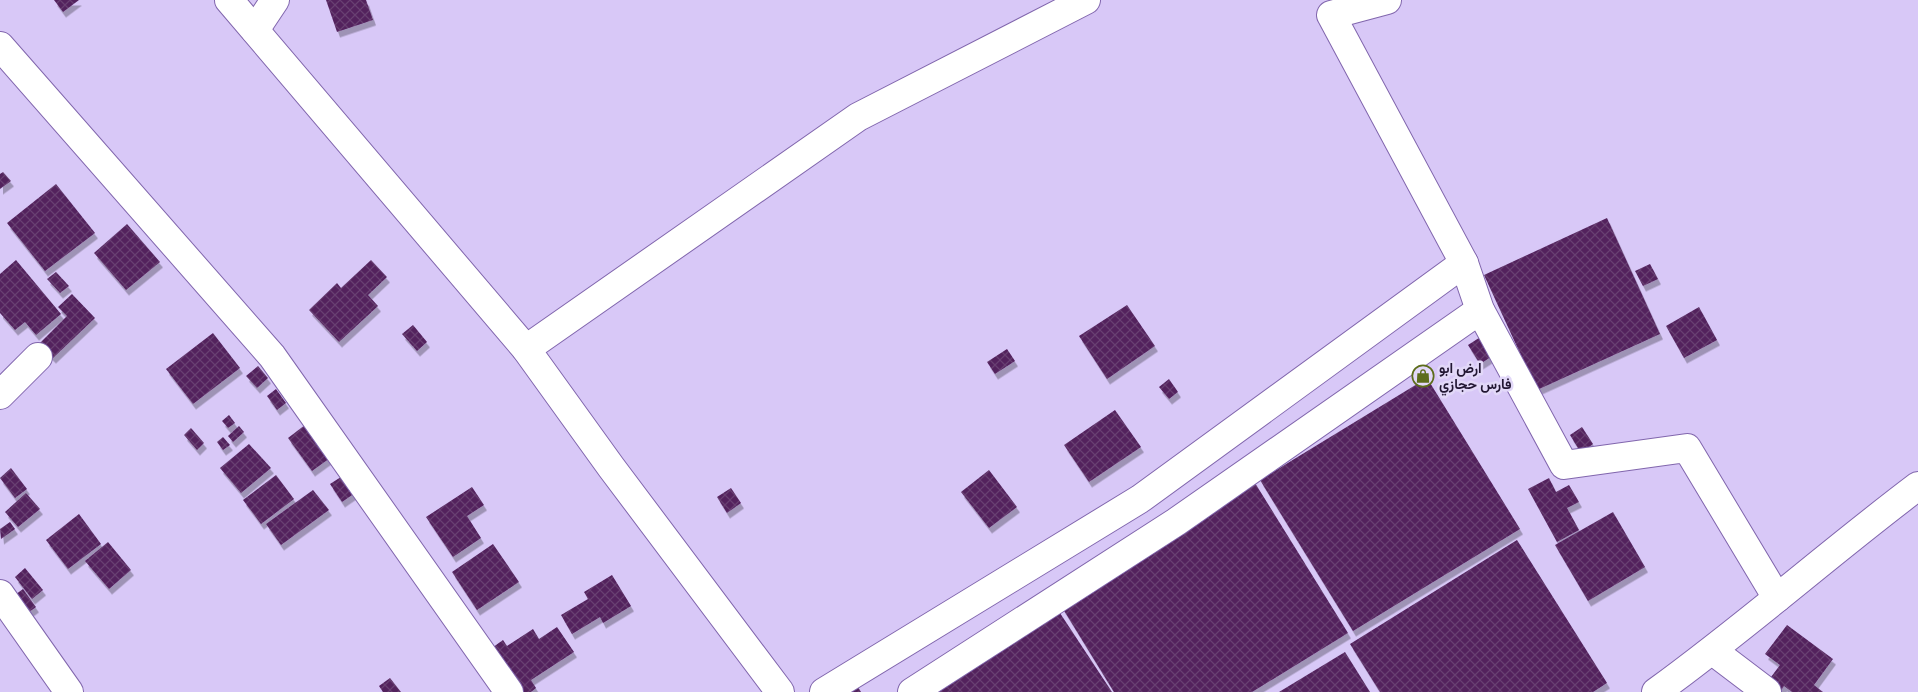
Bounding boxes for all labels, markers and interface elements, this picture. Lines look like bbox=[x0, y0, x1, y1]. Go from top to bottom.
place label: ارض ابو فارس حجازي bbox=[1439, 360, 1511, 396]
shop icon: ارض ابو فارس حجازي bbox=[1411, 364, 1435, 388]

